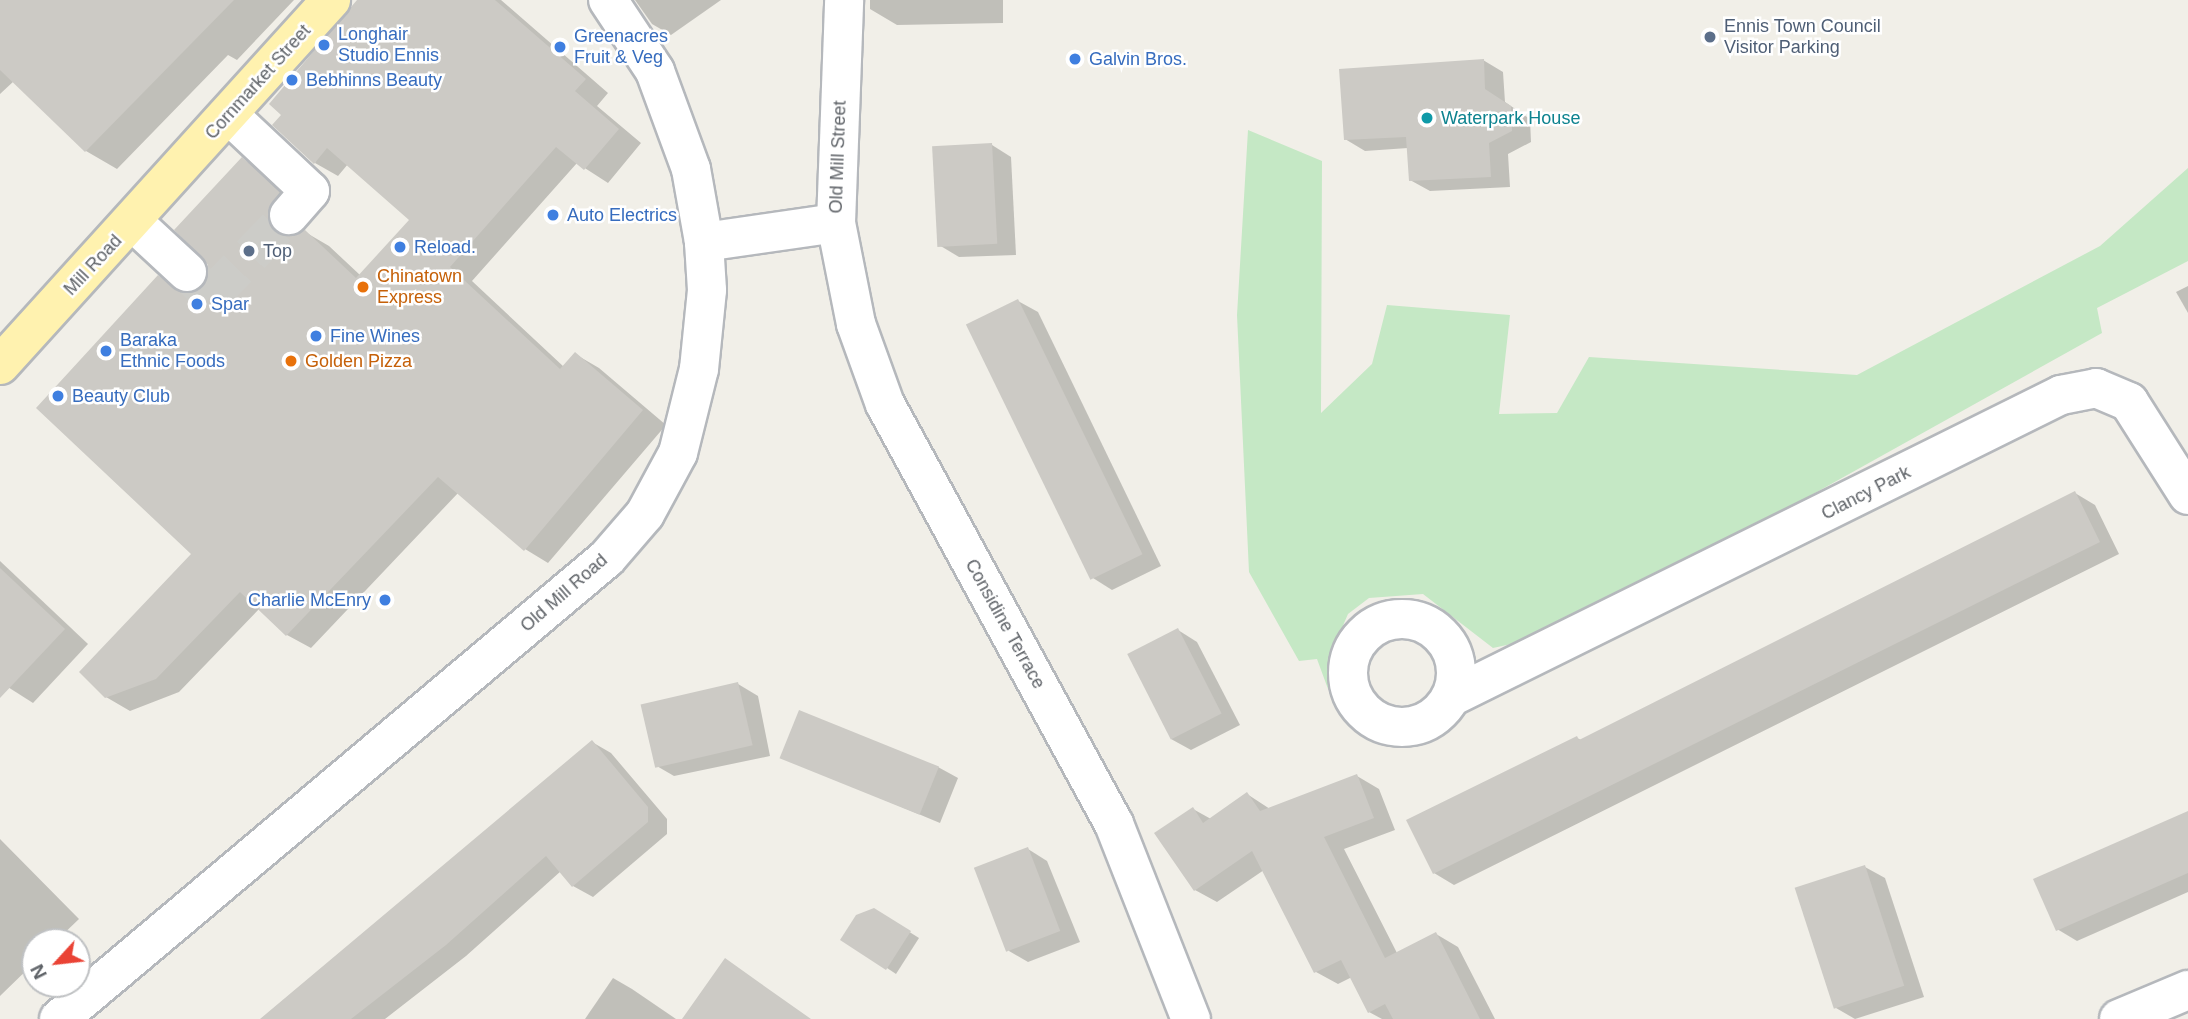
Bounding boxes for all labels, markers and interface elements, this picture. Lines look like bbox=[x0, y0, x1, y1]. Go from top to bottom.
place label: Ennis Town Council Visitor Parking bbox=[1724, 16, 1881, 58]
street label: Cornmarket Street bbox=[201, 20, 315, 144]
place label: Longhair Studio Ennis bbox=[338, 24, 439, 66]
place label: Greenacres Fruit & Veg bbox=[574, 26, 668, 68]
marker: Ennis Town Council Visitor Parking bbox=[1702, 29, 1718, 45]
marker: Longhair Studio Ennis bbox=[316, 37, 332, 53]
marker: Greenacres Fruit & Veg bbox=[552, 39, 568, 55]
place label: Galvin Bros. bbox=[1089, 48, 1187, 70]
marker: Galvin Bros. bbox=[1067, 51, 1083, 67]
place label: Bebhinns Beauty bbox=[306, 69, 442, 91]
marker: Bebhinns Beauty bbox=[284, 72, 300, 88]
street label: Old Mill Street bbox=[825, 100, 851, 214]
place label: Waterpark House bbox=[1441, 107, 1580, 129]
marker: Waterpark House bbox=[1419, 110, 1435, 126]
place label: Auto Electrics bbox=[567, 204, 677, 226]
marker: Auto Electrics bbox=[545, 207, 561, 223]
street label: Mill Road bbox=[60, 230, 126, 300]
place label: Reload. bbox=[414, 236, 476, 258]
marker: Reload. bbox=[392, 239, 408, 255]
place label: Top bbox=[263, 240, 292, 262]
marker: Top bbox=[241, 243, 257, 259]
place label: Chinatown Express bbox=[377, 266, 462, 308]
marker: Chinatown Express bbox=[355, 279, 371, 295]
place label: Spar bbox=[211, 293, 249, 315]
marker: Spar bbox=[189, 296, 205, 312]
place label: Fine Wines bbox=[330, 325, 420, 347]
marker: Fine Wines bbox=[308, 328, 324, 344]
place label: Baraka Ethnic Foods bbox=[120, 330, 225, 372]
marker: Baraka Ethnic Foods bbox=[98, 343, 114, 359]
place label: Golden Pizza bbox=[305, 350, 412, 372]
marker: Golden Pizza bbox=[283, 353, 299, 369]
place label: Beauty Club bbox=[72, 385, 170, 407]
marker: Beauty Club bbox=[50, 388, 66, 404]
street label: Clancy Park bbox=[1818, 461, 1914, 525]
street label: Old Mill Road bbox=[516, 549, 612, 637]
street label: Considine Terrace bbox=[960, 555, 1050, 693]
place label: Charlie McEnry bbox=[248, 589, 371, 611]
marker: Charlie McEnry bbox=[377, 592, 393, 608]
north arrow bbox=[21, 928, 91, 998]
text: N bbox=[26, 961, 51, 983]

